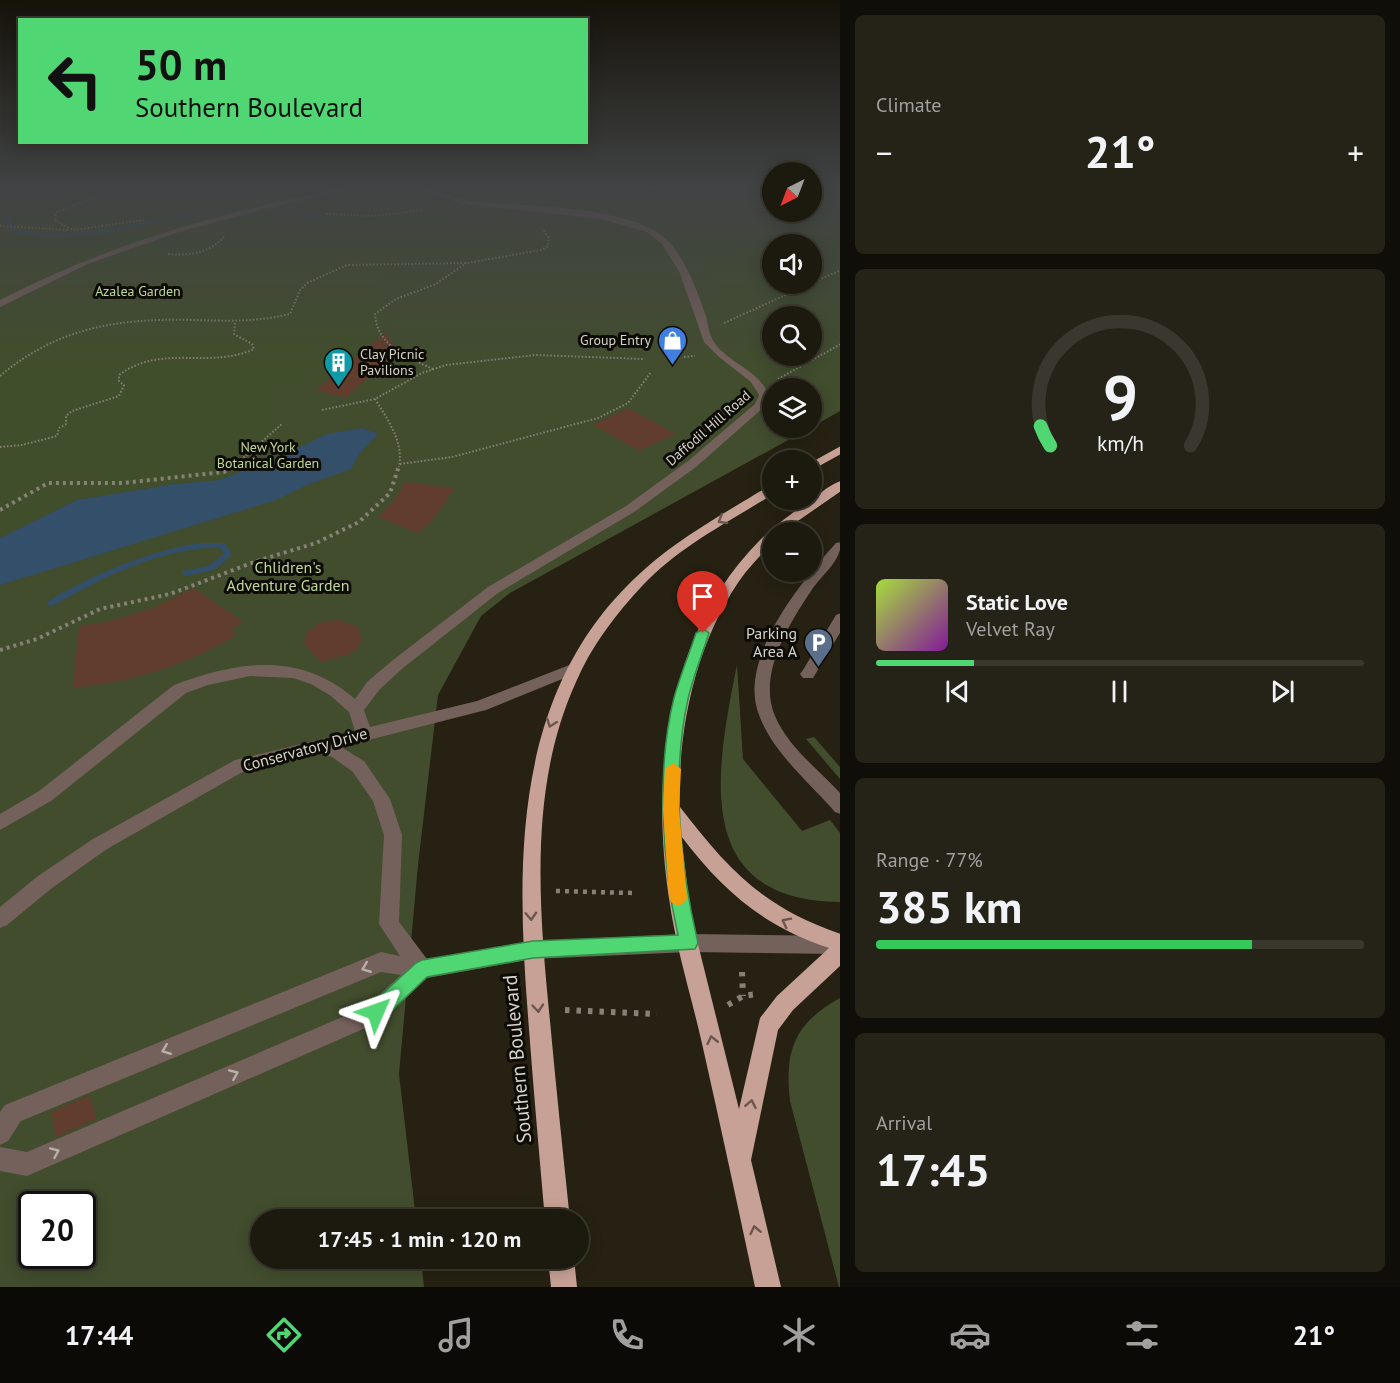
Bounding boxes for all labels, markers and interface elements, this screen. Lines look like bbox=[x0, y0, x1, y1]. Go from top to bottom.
text: 50 m bbox=[135, 37, 227, 92]
icon: left bbox=[36, 42, 114, 120]
text: Southern Boulevard bbox=[135, 90, 363, 124]
text: Climate bbox=[876, 92, 942, 118]
text: 21° bbox=[1085, 122, 1155, 180]
text: − bbox=[876, 131, 893, 174]
text: + bbox=[1347, 131, 1364, 174]
north arrow bbox=[762, 162, 822, 222]
map controls bbox=[762, 162, 822, 582]
button: sound bbox=[762, 234, 822, 294]
park label: Azalea Garden bbox=[95, 282, 181, 300]
button: search bbox=[762, 306, 822, 366]
shop icon: Group Entry bbox=[656, 324, 688, 366]
place label: Group Entry bbox=[580, 331, 651, 349]
place label: Clay Picnic Pavilions bbox=[360, 345, 424, 379]
building icon: Clay Picnic Pavilions bbox=[323, 346, 355, 388]
text: 9 bbox=[1102, 356, 1138, 437]
button: layers bbox=[762, 378, 822, 438]
street label: Daffodil Hill Road bbox=[662, 386, 754, 470]
text: km/h bbox=[1096, 430, 1143, 458]
park label: New York Botanical Garden bbox=[217, 438, 319, 472]
button: + bbox=[762, 450, 822, 510]
one-way arrow bbox=[718, 513, 728, 524]
button: − bbox=[762, 522, 822, 582]
park label: Chlidren's Adventure Garden bbox=[227, 557, 349, 595]
pin bbox=[677, 571, 728, 633]
icon: arrive bbox=[686, 580, 719, 613]
text: Static Love bbox=[966, 588, 1068, 616]
text: Velvet Ray bbox=[966, 616, 1055, 642]
place label: Parking Area A bbox=[746, 623, 798, 661]
parking icon: Parking Area A bbox=[802, 626, 834, 668]
icon: previous bbox=[941, 675, 974, 708]
icon: pause bbox=[1103, 675, 1136, 708]
icon: next bbox=[1266, 675, 1299, 708]
one-way arrow bbox=[546, 717, 558, 728]
street label: Conservatory Drive bbox=[241, 723, 369, 775]
text: Range · 77% bbox=[876, 847, 983, 873]
text: 385 km bbox=[876, 877, 1022, 935]
one-way arrow bbox=[524, 912, 537, 921]
one-way arrow bbox=[782, 918, 792, 929]
one-way arrow bbox=[361, 961, 371, 974]
street label: Southern Boulevard bbox=[497, 974, 537, 1144]
position arrow bbox=[344, 980, 408, 1044]
one-way arrow bbox=[531, 1003, 544, 1012]
one-way arrow bbox=[706, 1035, 719, 1045]
one-way arrow bbox=[161, 1043, 172, 1055]
one-way arrow bbox=[228, 1069, 239, 1081]
one-way arrow bbox=[744, 1100, 757, 1110]
text: Arrival bbox=[876, 1110, 932, 1136]
text: 17:45 bbox=[876, 1140, 990, 1198]
one-way arrow bbox=[49, 1147, 60, 1159]
speed limit sign: 20 bbox=[18, 1191, 96, 1269]
text: 17:45 · 1 min · 120 m bbox=[318, 1225, 521, 1253]
one-way arrow bbox=[750, 1225, 763, 1235]
icon: directions bbox=[263, 1314, 305, 1356]
icon: music bbox=[435, 1314, 477, 1356]
icon: phone bbox=[606, 1314, 648, 1356]
icon: climate bbox=[778, 1314, 820, 1356]
icon: car bbox=[949, 1314, 991, 1356]
icon: filters bbox=[1121, 1314, 1163, 1356]
text: 17:44 bbox=[65, 1318, 133, 1352]
text: 21° bbox=[1293, 1318, 1335, 1352]

